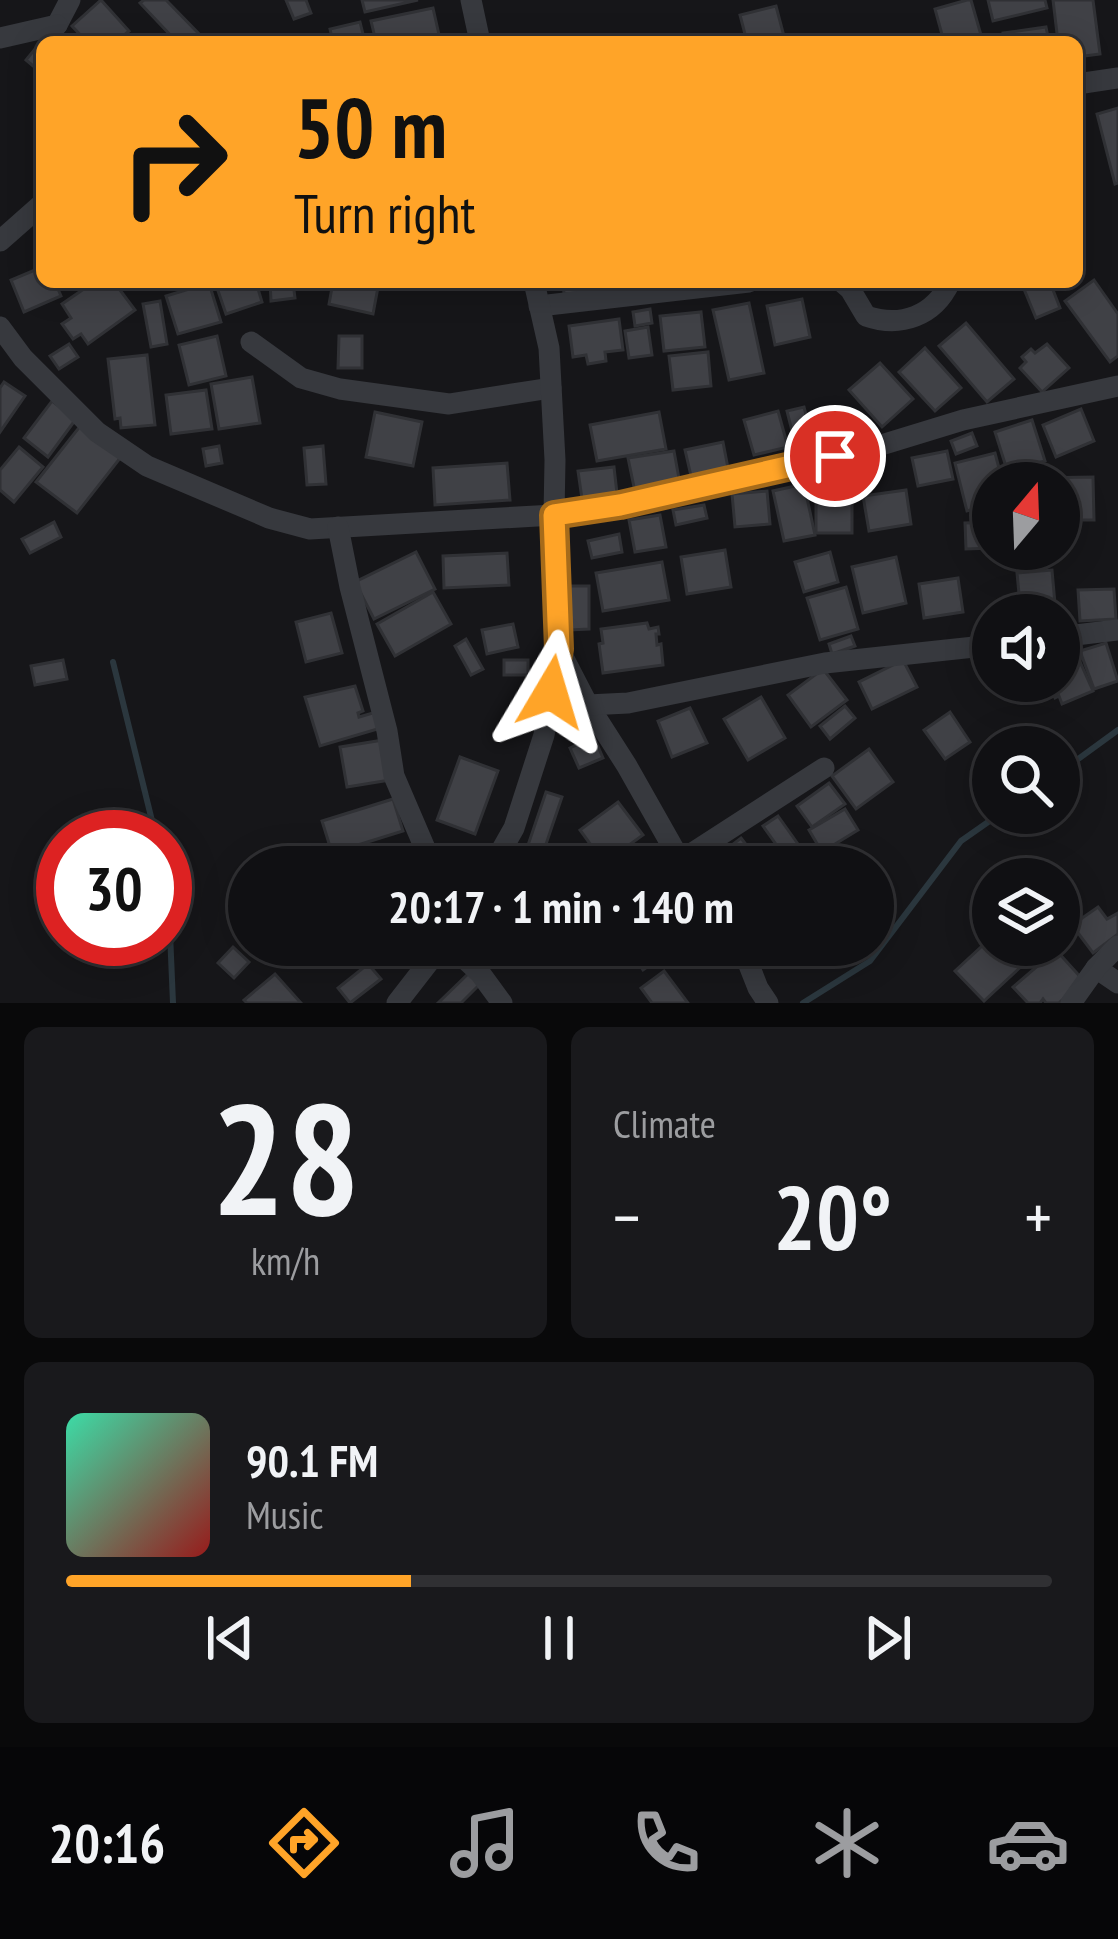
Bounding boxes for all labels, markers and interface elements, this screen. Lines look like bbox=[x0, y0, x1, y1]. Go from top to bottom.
text: 50 m bbox=[294, 72, 447, 181]
icon: right bbox=[96, 84, 252, 240]
text: Turn right bbox=[294, 178, 475, 248]
pin bbox=[784, 405, 886, 507]
icon: arrive bbox=[802, 423, 868, 489]
north arrow bbox=[972, 462, 1080, 570]
map controls bbox=[972, 462, 1080, 966]
button: sound bbox=[972, 594, 1080, 702]
position arrow bbox=[488, 629, 614, 755]
button: search bbox=[972, 726, 1080, 834]
speed limit sign: 30 bbox=[36, 810, 192, 966]
button: layers bbox=[972, 858, 1080, 966]
text: 20:17 · 1 min · 140 m bbox=[388, 877, 734, 935]
text: 28 bbox=[211, 1056, 360, 1258]
text: Climate bbox=[613, 1098, 716, 1149]
text: 20° bbox=[773, 1158, 892, 1275]
text: − bbox=[613, 1174, 640, 1259]
text: + bbox=[1025, 1174, 1052, 1259]
text: km/h bbox=[251, 1235, 320, 1286]
text: 90.1 FM bbox=[246, 1431, 378, 1489]
text: Music bbox=[246, 1489, 323, 1540]
icon: previous bbox=[197, 1605, 263, 1671]
icon: pause bbox=[526, 1605, 592, 1671]
icon: next bbox=[855, 1605, 921, 1671]
icon: directions bbox=[262, 1801, 346, 1885]
icon: music bbox=[443, 1801, 527, 1885]
icon: phone bbox=[624, 1801, 708, 1885]
icon: climate bbox=[805, 1801, 889, 1885]
icon: car bbox=[986, 1801, 1070, 1885]
text: 20:16 bbox=[48, 1808, 165, 1878]

